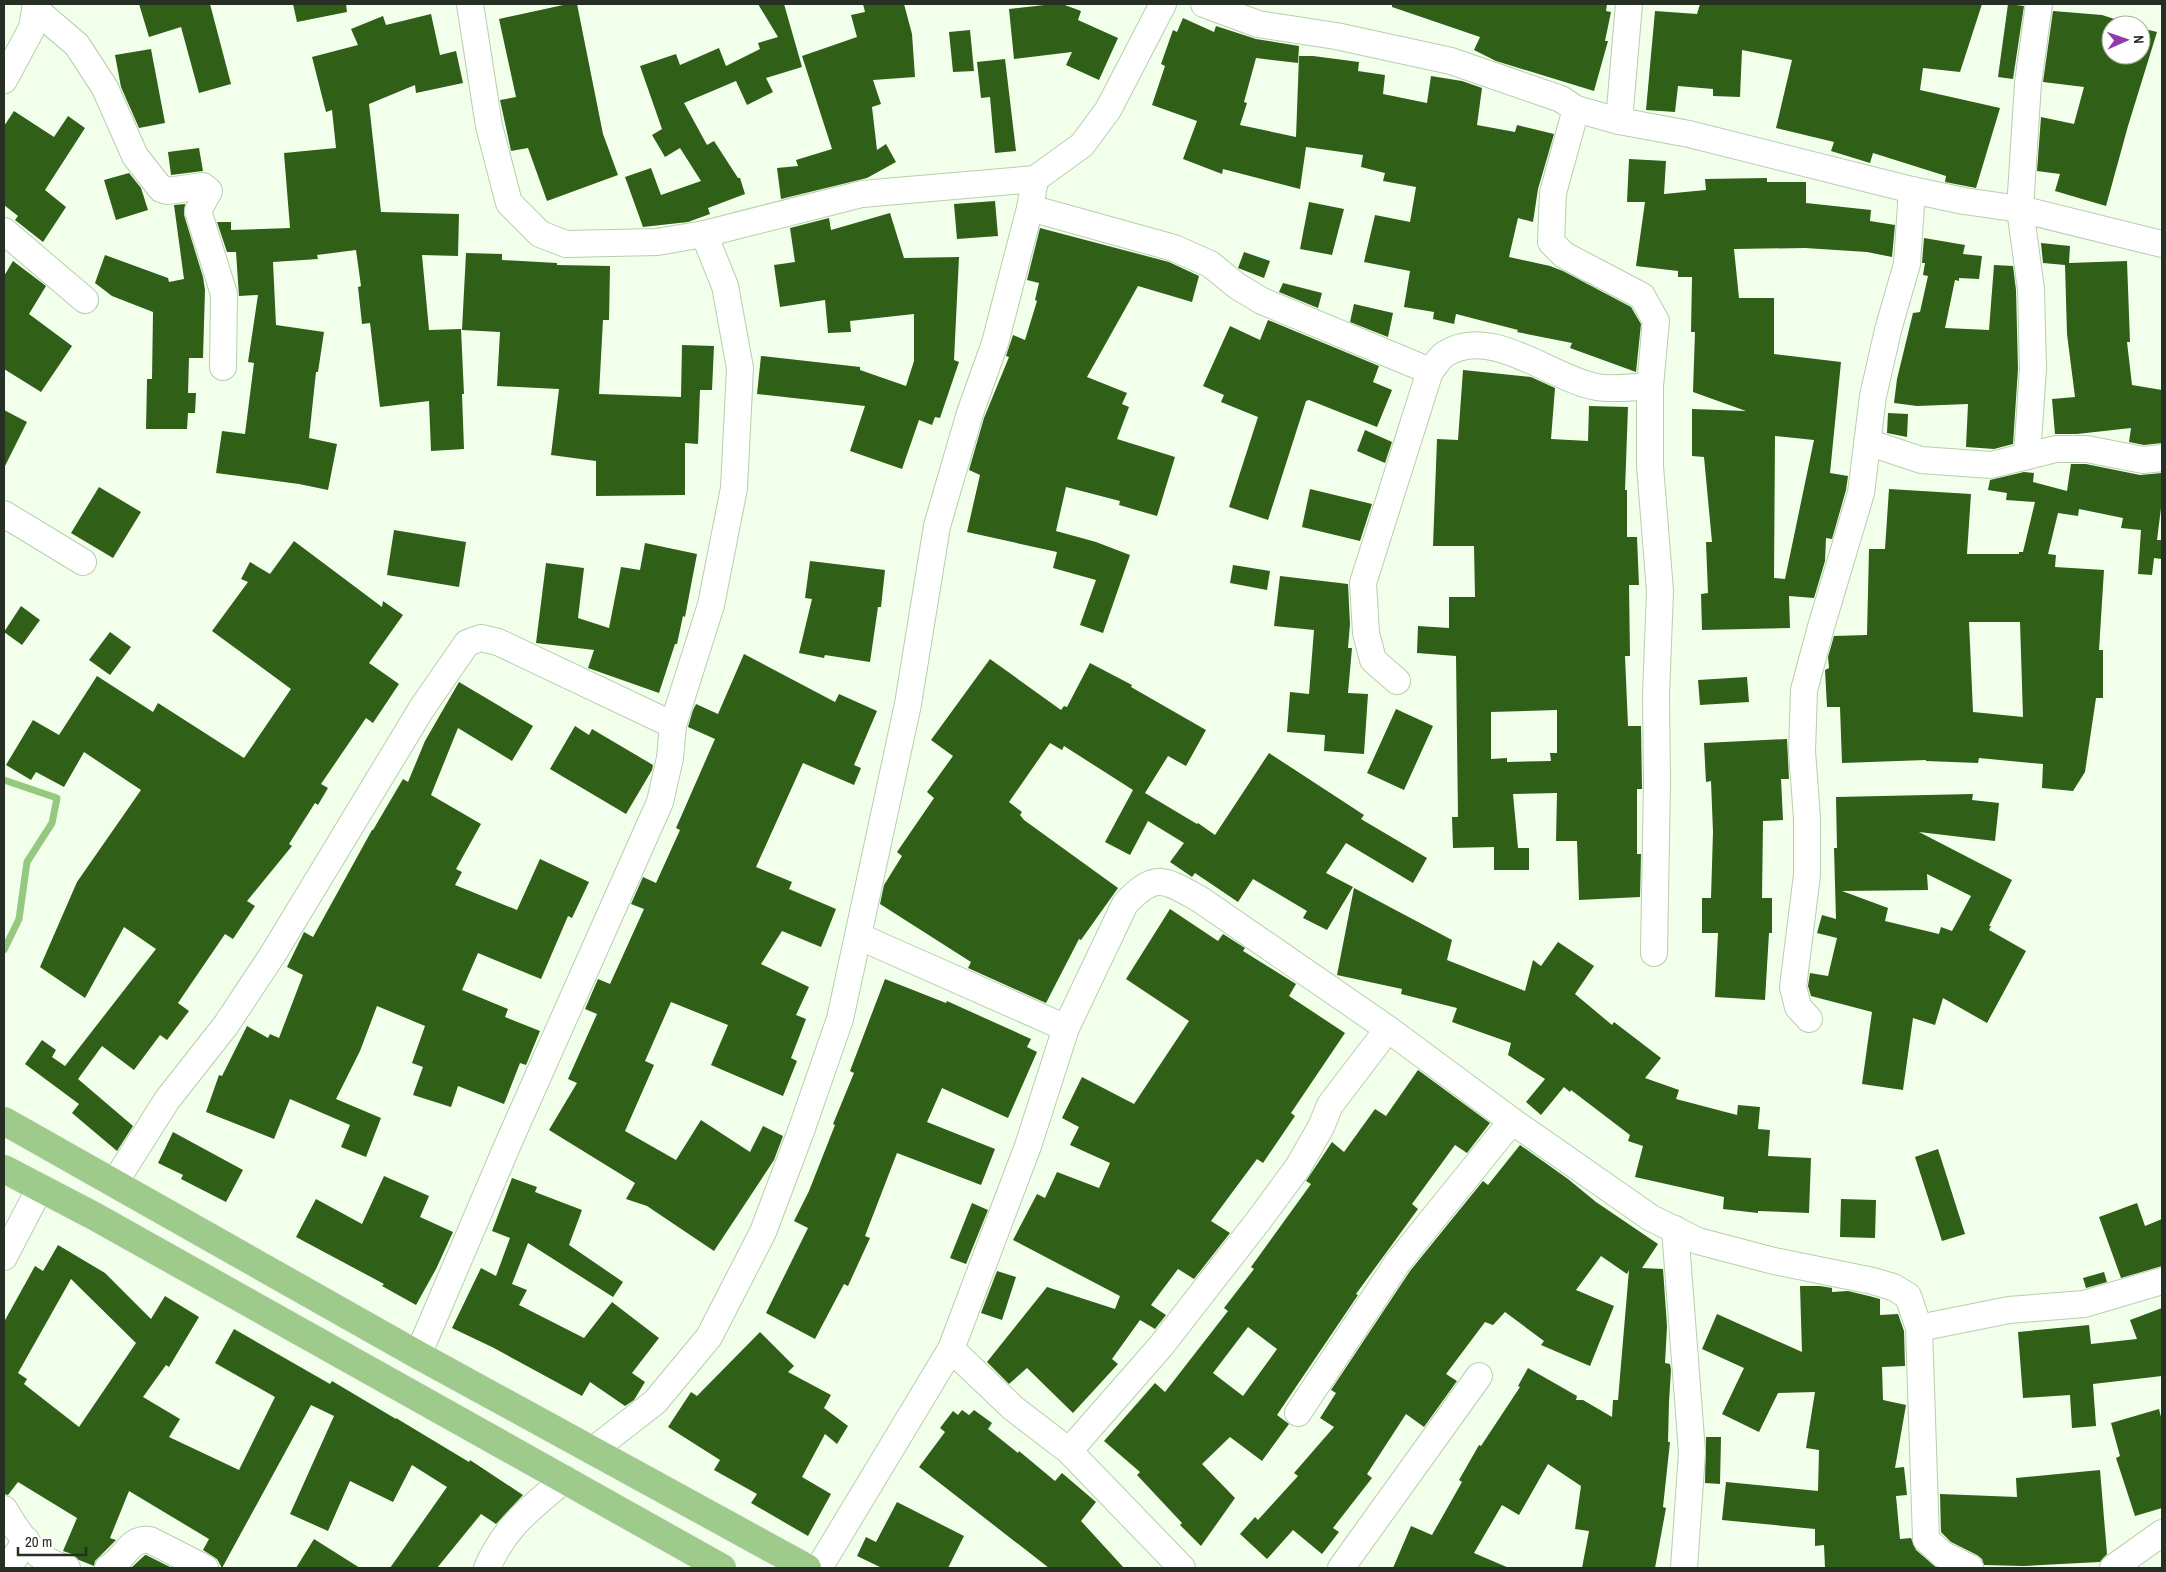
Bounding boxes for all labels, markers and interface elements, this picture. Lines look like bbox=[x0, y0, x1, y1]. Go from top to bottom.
north arrow bbox=[2101, 15, 2151, 65]
text: N bbox=[2130, 35, 2148, 44]
scale bar bbox=[18, 1524, 85, 1556]
text: 20 m bbox=[25, 1531, 52, 1552]

